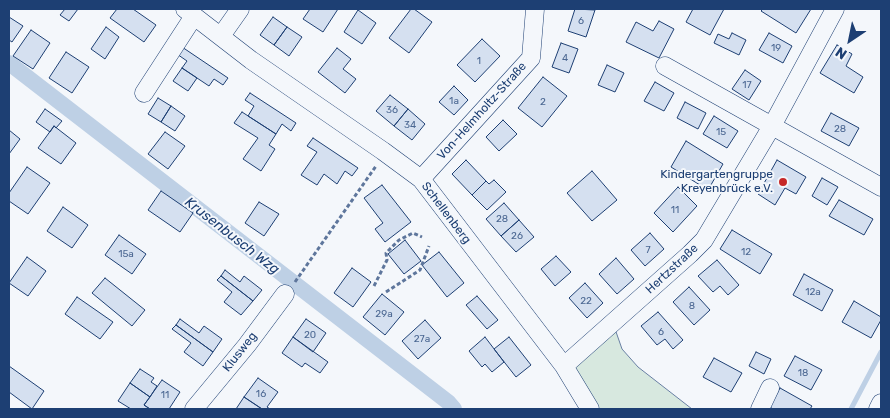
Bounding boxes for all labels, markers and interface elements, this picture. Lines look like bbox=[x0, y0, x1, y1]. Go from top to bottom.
house number: 6 bbox=[578, 15, 584, 27]
north arrow bbox=[825, 15, 875, 65]
house number: 19 bbox=[771, 42, 781, 54]
text: N bbox=[832, 43, 850, 63]
house number: 4 bbox=[562, 52, 568, 64]
house number: 1 bbox=[477, 55, 481, 67]
street label: Von-Helmholtz-Straße bbox=[434, 59, 530, 163]
house number: 17 bbox=[742, 79, 752, 91]
house number: 1a bbox=[449, 95, 459, 107]
house number: 2 bbox=[540, 96, 546, 108]
house number: 36 bbox=[386, 104, 398, 116]
house number: 34 bbox=[404, 119, 416, 131]
house number: 28 bbox=[834, 123, 846, 135]
house number: 15 bbox=[716, 126, 726, 138]
place label: Kindergartengruppe Kreyenbrück e.V. bbox=[660, 168, 773, 196]
marker: Kindergartengruppe Kreyenbrück e.V. bbox=[777, 176, 789, 188]
street label: Schellenberg bbox=[418, 179, 474, 247]
water label: Krusenbusch Wzg bbox=[181, 194, 283, 278]
house number: 11 bbox=[671, 204, 679, 216]
house number: 28 bbox=[496, 213, 508, 225]
house number: 26 bbox=[511, 230, 523, 242]
street label: Hertzstraße bbox=[643, 241, 701, 297]
house number: 7 bbox=[645, 244, 651, 256]
house number: 12 bbox=[741, 246, 751, 258]
house number: 15a bbox=[118, 248, 134, 260]
house number: 12a bbox=[805, 286, 821, 298]
house number: 22 bbox=[580, 295, 592, 307]
house number: 8 bbox=[689, 300, 695, 312]
house number: 29a bbox=[375, 308, 393, 320]
house number: 6 bbox=[658, 326, 664, 338]
street label: Klusweg bbox=[220, 329, 260, 375]
house number: 20 bbox=[304, 329, 316, 341]
house number: 27a bbox=[414, 333, 430, 345]
house number: 18 bbox=[798, 367, 808, 379]
house number: 16 bbox=[256, 388, 266, 400]
house number: 11 bbox=[161, 389, 169, 401]

